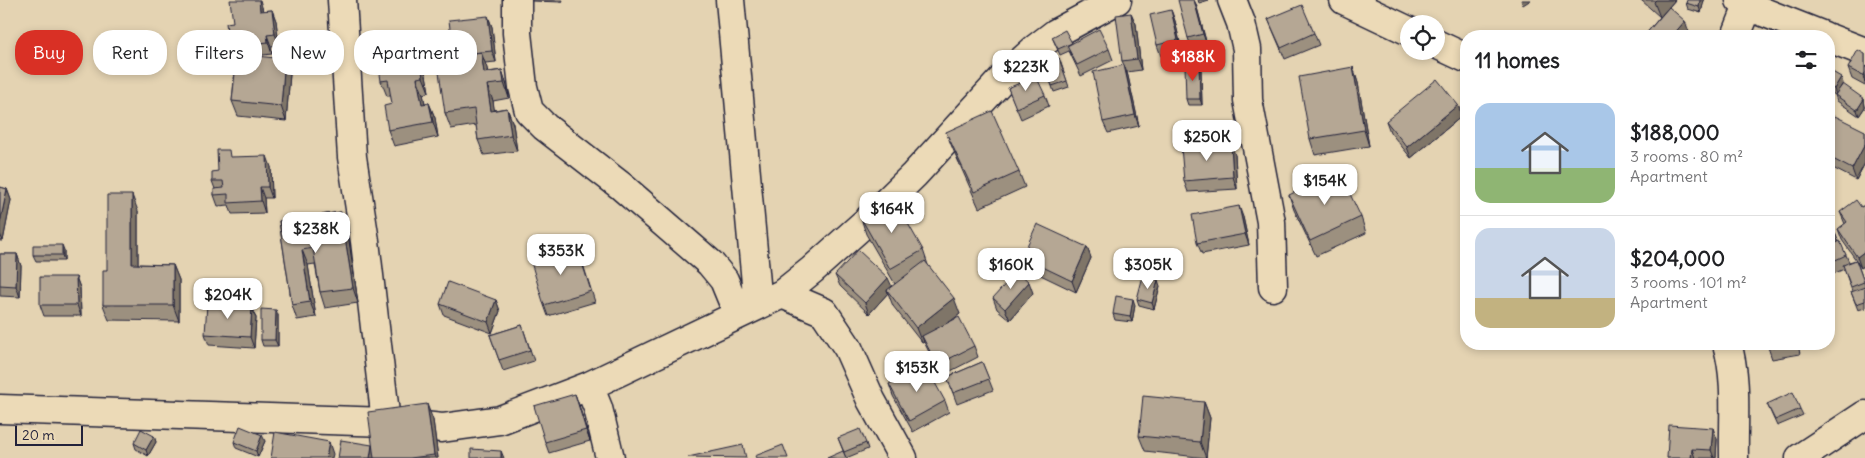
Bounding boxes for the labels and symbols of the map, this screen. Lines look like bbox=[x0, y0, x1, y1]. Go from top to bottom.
pin: $188K bbox=[1158, 39, 1228, 82]
pin: $223K bbox=[991, 49, 1061, 92]
pin: $250K bbox=[1172, 120, 1242, 162]
pin: $154K bbox=[1290, 164, 1360, 206]
pin: $164K bbox=[857, 192, 927, 234]
pin: $238K bbox=[281, 212, 351, 254]
pin: $353K bbox=[526, 234, 596, 276]
pin: $160K bbox=[976, 248, 1046, 290]
pin: $305K bbox=[1113, 248, 1183, 290]
pin: $204K bbox=[193, 278, 263, 320]
pin: $153K bbox=[882, 350, 952, 393]
scale bar bbox=[15, 423, 82, 446]

